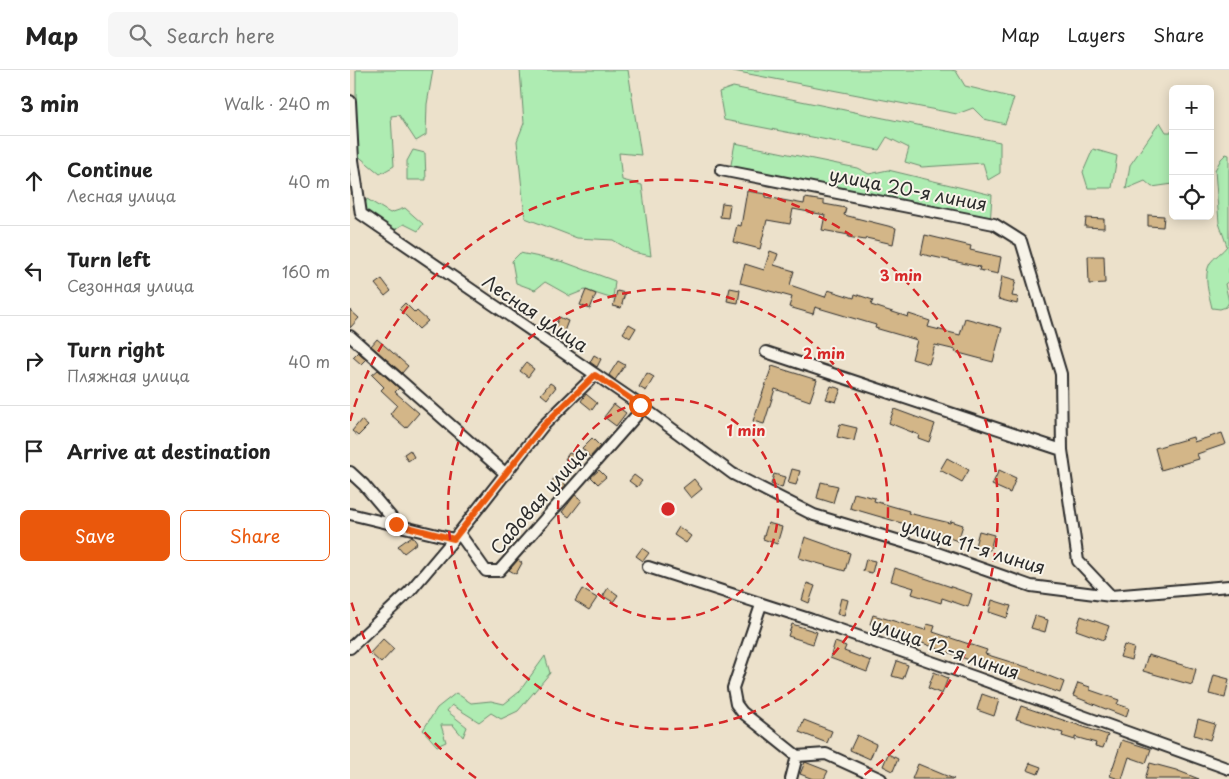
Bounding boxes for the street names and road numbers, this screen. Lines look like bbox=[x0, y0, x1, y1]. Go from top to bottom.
street label: улица 20-я линия bbox=[827, 160, 990, 217]
street label: Лесная улица bbox=[478, 267, 595, 359]
street label: Садовая улица bbox=[483, 440, 593, 560]
street label: улица 11-я линия bbox=[898, 511, 1049, 580]
street label: улица 12-я линия bbox=[868, 610, 1023, 686]

